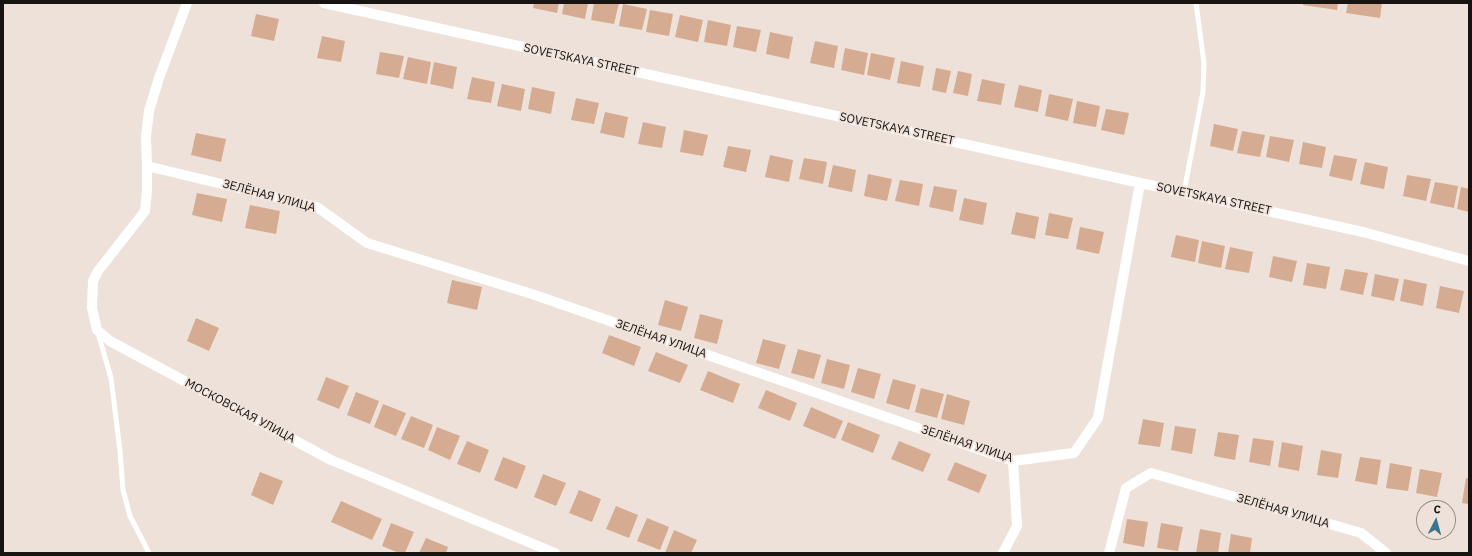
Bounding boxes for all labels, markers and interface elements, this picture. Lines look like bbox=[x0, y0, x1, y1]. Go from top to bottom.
street label: SOVETSKAYA STREET bbox=[522, 41, 640, 79]
street label: SOVETSKAYA STREET bbox=[838, 110, 956, 148]
street label: ЗЕЛЁНАЯ УЛИЦА bbox=[221, 177, 317, 215]
street label: SOVETSKAYA STREET bbox=[1155, 180, 1273, 218]
street label: ЗЕЛЁНАЯ УЛИЦА bbox=[613, 317, 709, 361]
street label: МОСКОВСКАЯ УЛИЦА bbox=[182, 376, 298, 446]
street label: ЗЕЛЁНАЯ УЛИЦА bbox=[919, 422, 1015, 466]
street label: ЗЕЛЁНАЯ УЛИЦА bbox=[1235, 491, 1331, 531]
north arrow bbox=[1416, 500, 1456, 540]
text: С bbox=[1433, 502, 1441, 516]

